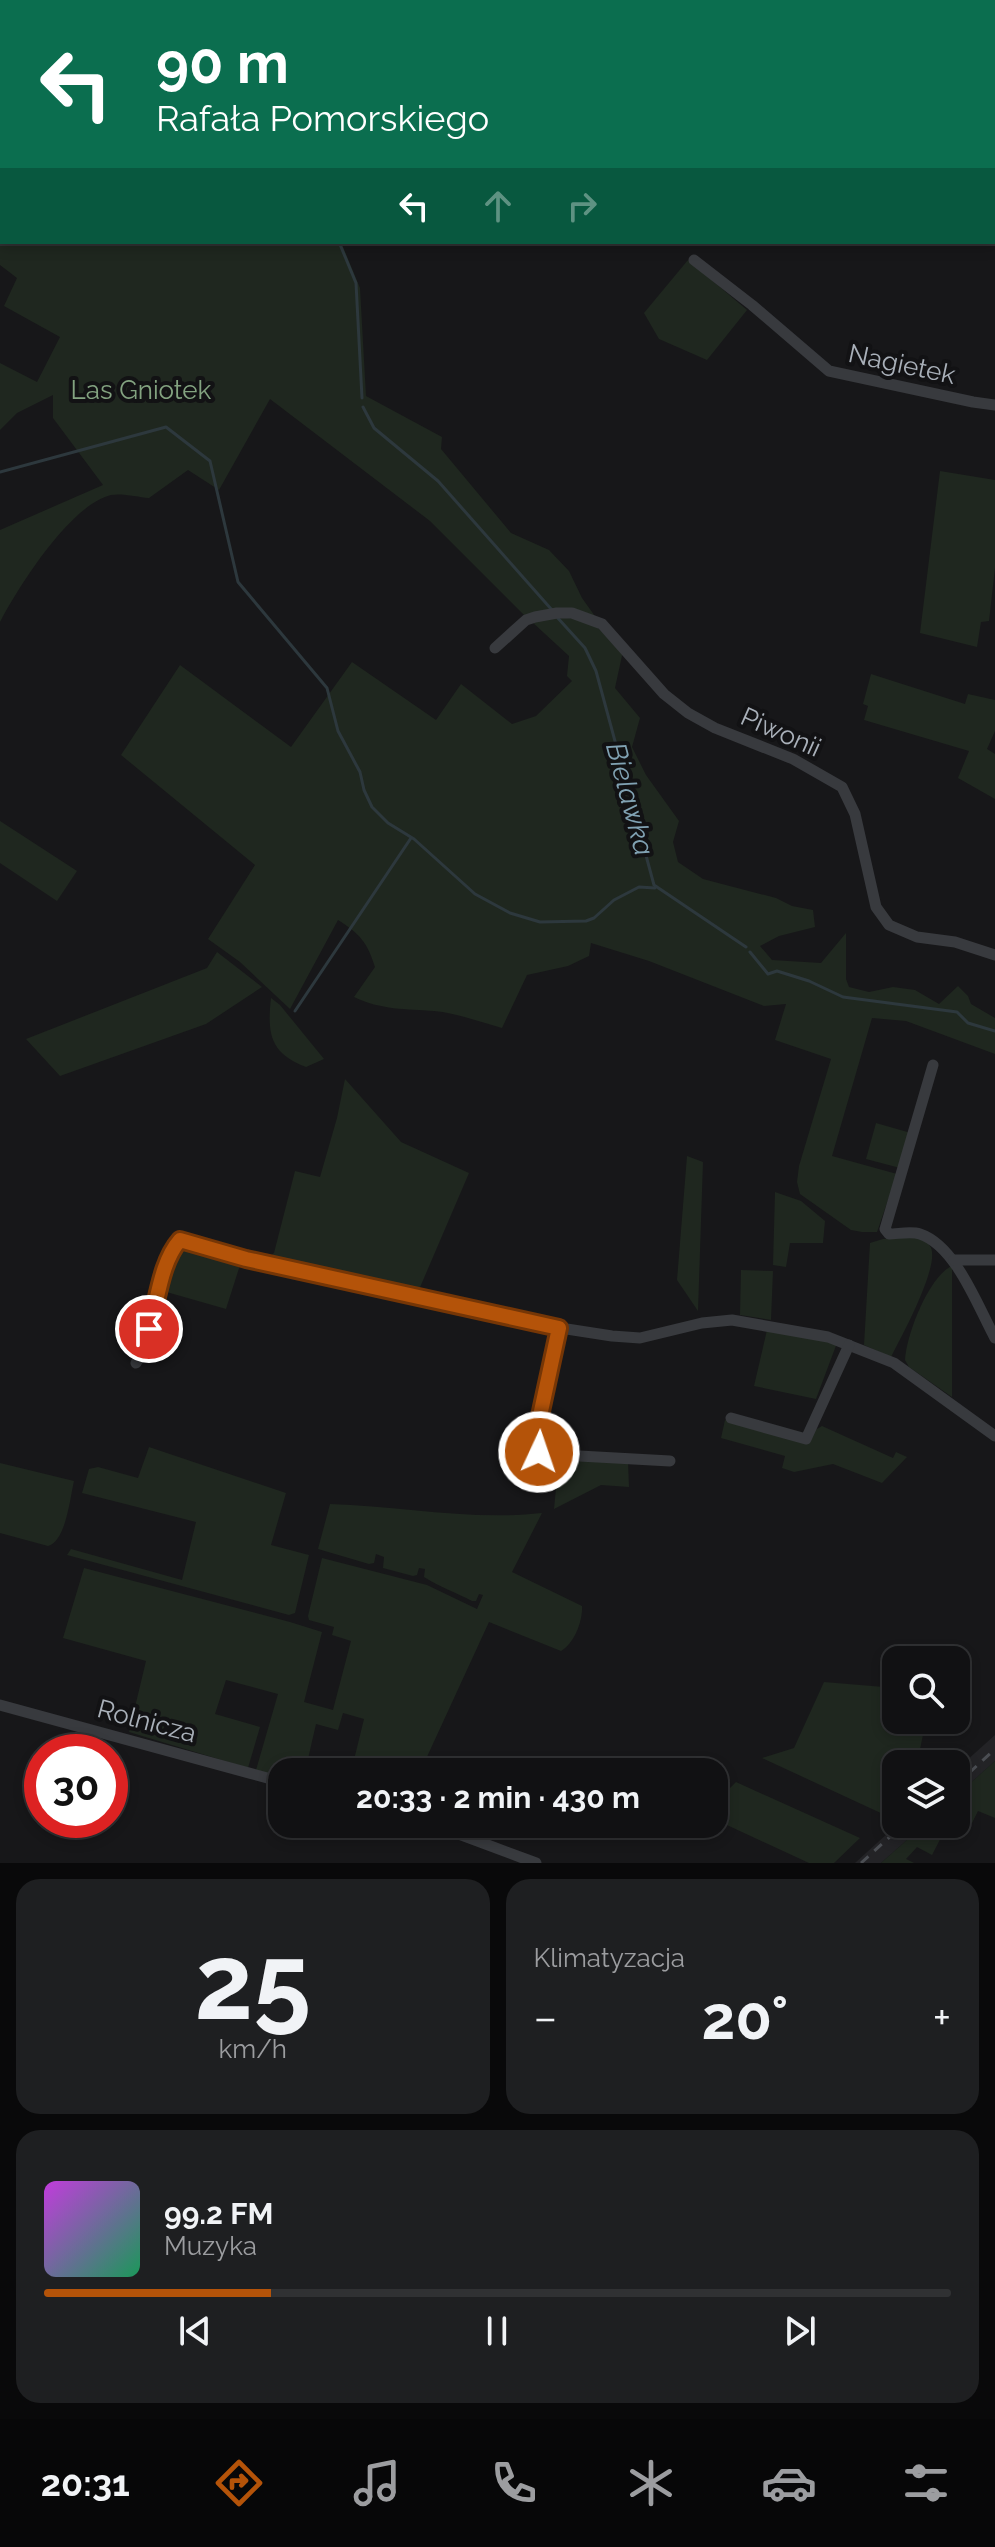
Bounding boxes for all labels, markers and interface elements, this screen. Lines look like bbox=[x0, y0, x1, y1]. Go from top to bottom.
text: 90 m bbox=[156, 30, 289, 96]
icon: left bbox=[24, 32, 128, 136]
text: Rafała Pomorskiego bbox=[156, 97, 489, 139]
icon: left bbox=[392, 184, 436, 228]
icon: ahead bbox=[476, 184, 520, 228]
icon: right bbox=[560, 184, 604, 228]
street label: Nagietek bbox=[846, 338, 958, 390]
park label: Las Gniotek bbox=[71, 375, 212, 405]
street label: Piwonii bbox=[736, 701, 826, 763]
water label: Bielawka bbox=[599, 739, 661, 859]
pin bbox=[115, 1295, 183, 1363]
icon: arrive bbox=[127, 1307, 171, 1351]
position arrow bbox=[497, 1410, 581, 1494]
map controls bbox=[882, 1646, 970, 1838]
button: search bbox=[882, 1646, 970, 1734]
street label: Rolnicza bbox=[94, 1693, 200, 1749]
speed limit sign: 30 bbox=[24, 1734, 128, 1838]
button: layers bbox=[882, 1750, 970, 1838]
text: 20:33 · 2 min · 430 m bbox=[356, 1780, 640, 1815]
text: 25 bbox=[195, 1921, 311, 2043]
text: Klimatyzacja bbox=[534, 1943, 685, 1973]
text: 20° bbox=[702, 1983, 788, 2053]
text: − bbox=[534, 1992, 557, 2043]
text: + bbox=[933, 1992, 951, 2043]
text: km/h bbox=[218, 2034, 287, 2064]
text: 99.2 FM bbox=[164, 2196, 273, 2231]
text: Muzyka bbox=[164, 2231, 257, 2261]
icon: previous bbox=[173, 2309, 217, 2353]
icon: pause bbox=[475, 2309, 519, 2353]
icon: next bbox=[778, 2309, 822, 2353]
icon: directions bbox=[211, 2455, 267, 2511]
icon: music bbox=[349, 2455, 405, 2511]
icon: phone bbox=[486, 2455, 542, 2511]
icon: climate bbox=[623, 2455, 679, 2511]
icon: car bbox=[761, 2455, 817, 2511]
icon: filters bbox=[898, 2455, 954, 2511]
text: 20:31 bbox=[41, 2462, 130, 2504]

